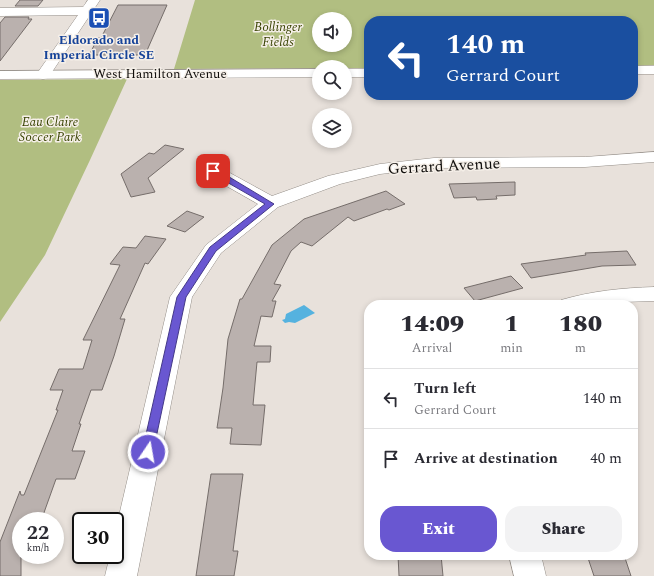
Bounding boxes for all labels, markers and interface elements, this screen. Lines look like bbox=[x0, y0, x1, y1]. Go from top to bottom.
bus stop icon: Eldorado and Imperial Circle SE bbox=[86, 5, 112, 31]
map controls bbox=[312, 12, 352, 148]
button: sound bbox=[312, 12, 352, 52]
park label: Bollinger Fields bbox=[254, 17, 302, 52]
text: 140 m bbox=[446, 23, 525, 66]
place label: Eldorado and Imperial Circle SE bbox=[44, 30, 155, 65]
icon: left bbox=[380, 32, 432, 84]
button: search bbox=[312, 60, 352, 100]
text: Gerrard Court bbox=[446, 62, 560, 89]
street label: West Hamilton Avenue bbox=[93, 64, 227, 84]
button: layers bbox=[312, 108, 352, 148]
park label: Eau Claire Soccer Park bbox=[19, 112, 81, 147]
street label: Gerrard Avenue bbox=[387, 151, 501, 181]
pin bbox=[196, 154, 230, 188]
icon: arrive bbox=[202, 160, 224, 182]
text: 14:09 bbox=[400, 306, 464, 342]
text: 1 bbox=[504, 306, 519, 342]
text: 180 bbox=[559, 306, 602, 342]
text: Arrival bbox=[412, 338, 452, 358]
text: min bbox=[500, 338, 523, 358]
text: m bbox=[575, 338, 586, 358]
text: Turn left bbox=[414, 377, 476, 400]
text: 140 m bbox=[583, 387, 622, 410]
icon: left bbox=[380, 388, 402, 410]
text: Gerrard Court bbox=[414, 400, 496, 420]
position arrow bbox=[127, 431, 169, 473]
text: Arrive at destination bbox=[414, 447, 558, 470]
text: 40 m bbox=[590, 447, 622, 470]
icon: arrive bbox=[380, 448, 402, 470]
button: Exit bbox=[380, 506, 497, 552]
button: Share bbox=[505, 506, 622, 552]
speed limit sign: 30 bbox=[72, 512, 124, 564]
text: 22 bbox=[27, 518, 49, 548]
text: km/h bbox=[27, 540, 49, 556]

